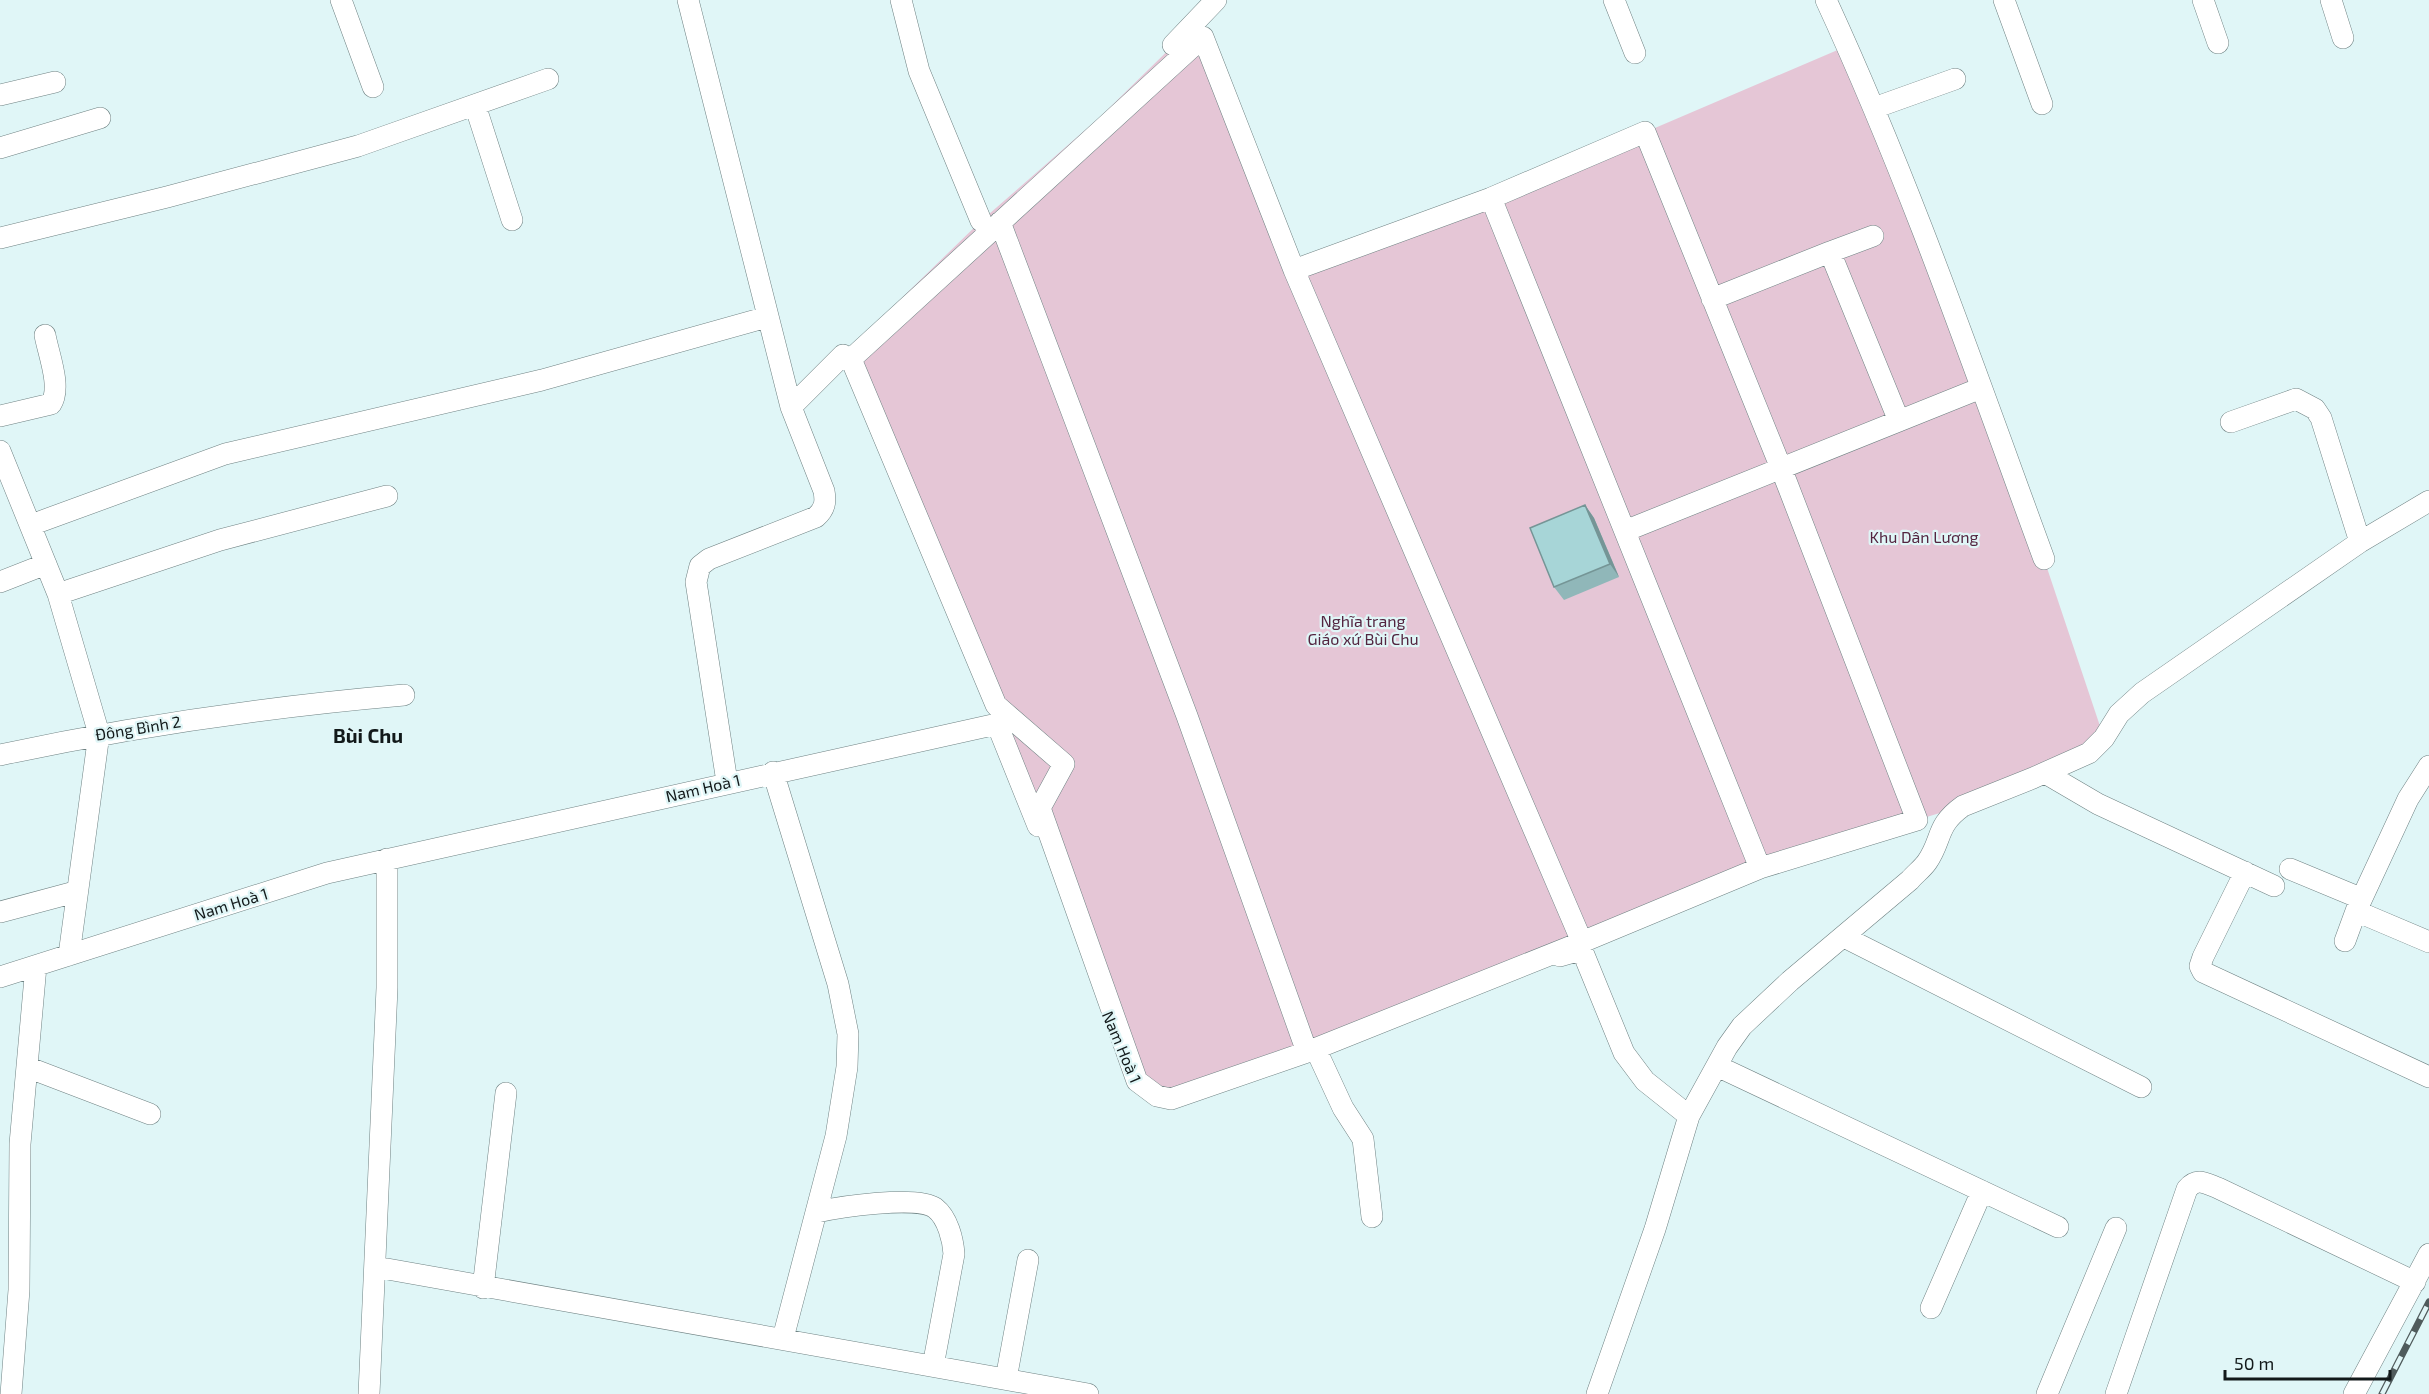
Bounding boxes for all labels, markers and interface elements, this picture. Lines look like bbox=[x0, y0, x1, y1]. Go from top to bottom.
park label: Khu Dân Lương bbox=[1870, 527, 1979, 546]
park label: Nghĩa trang Giáo xứ Bùi Chu bbox=[1307, 611, 1419, 648]
street label: Đông Bình 2 bbox=[94, 711, 182, 744]
district label: Bùi Chu bbox=[333, 723, 403, 747]
street label: Nam Hoà 1 bbox=[664, 770, 742, 805]
street label: Nam Hoà 1 bbox=[192, 883, 270, 924]
street label: Nam Hoà 1 bbox=[1099, 1008, 1146, 1086]
scale bar bbox=[2225, 1343, 2390, 1381]
text: 50 m bbox=[2234, 1352, 2274, 1374]

